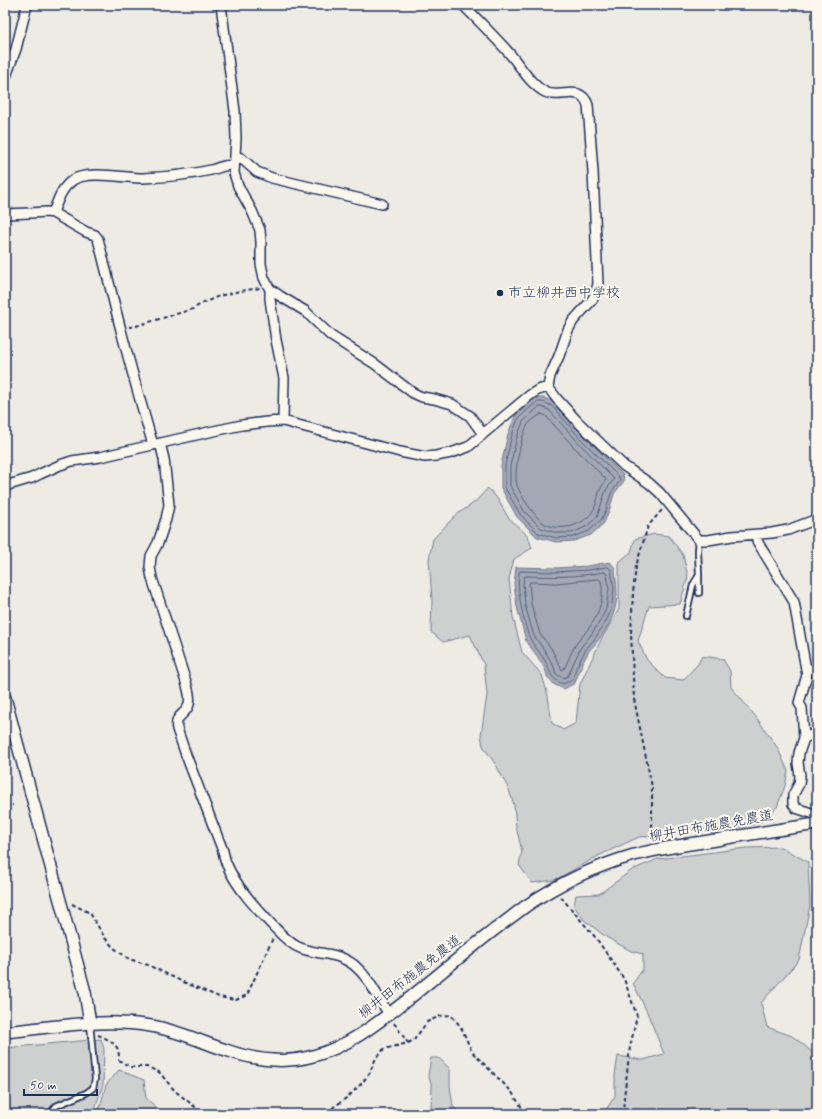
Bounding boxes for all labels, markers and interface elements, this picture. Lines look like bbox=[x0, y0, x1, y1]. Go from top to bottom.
place label: 市立柳井西中学校 bbox=[508, 284, 620, 302]
marker: 市立柳井西中学校 bbox=[495, 288, 505, 298]
street label: 柳井田布施農免農道 bbox=[647, 806, 775, 846]
street label: 柳井田布施農免農道 bbox=[355, 931, 465, 1023]
scale bar bbox=[24, 1071, 97, 1097]
text: 50 m bbox=[30, 1078, 57, 1094]

